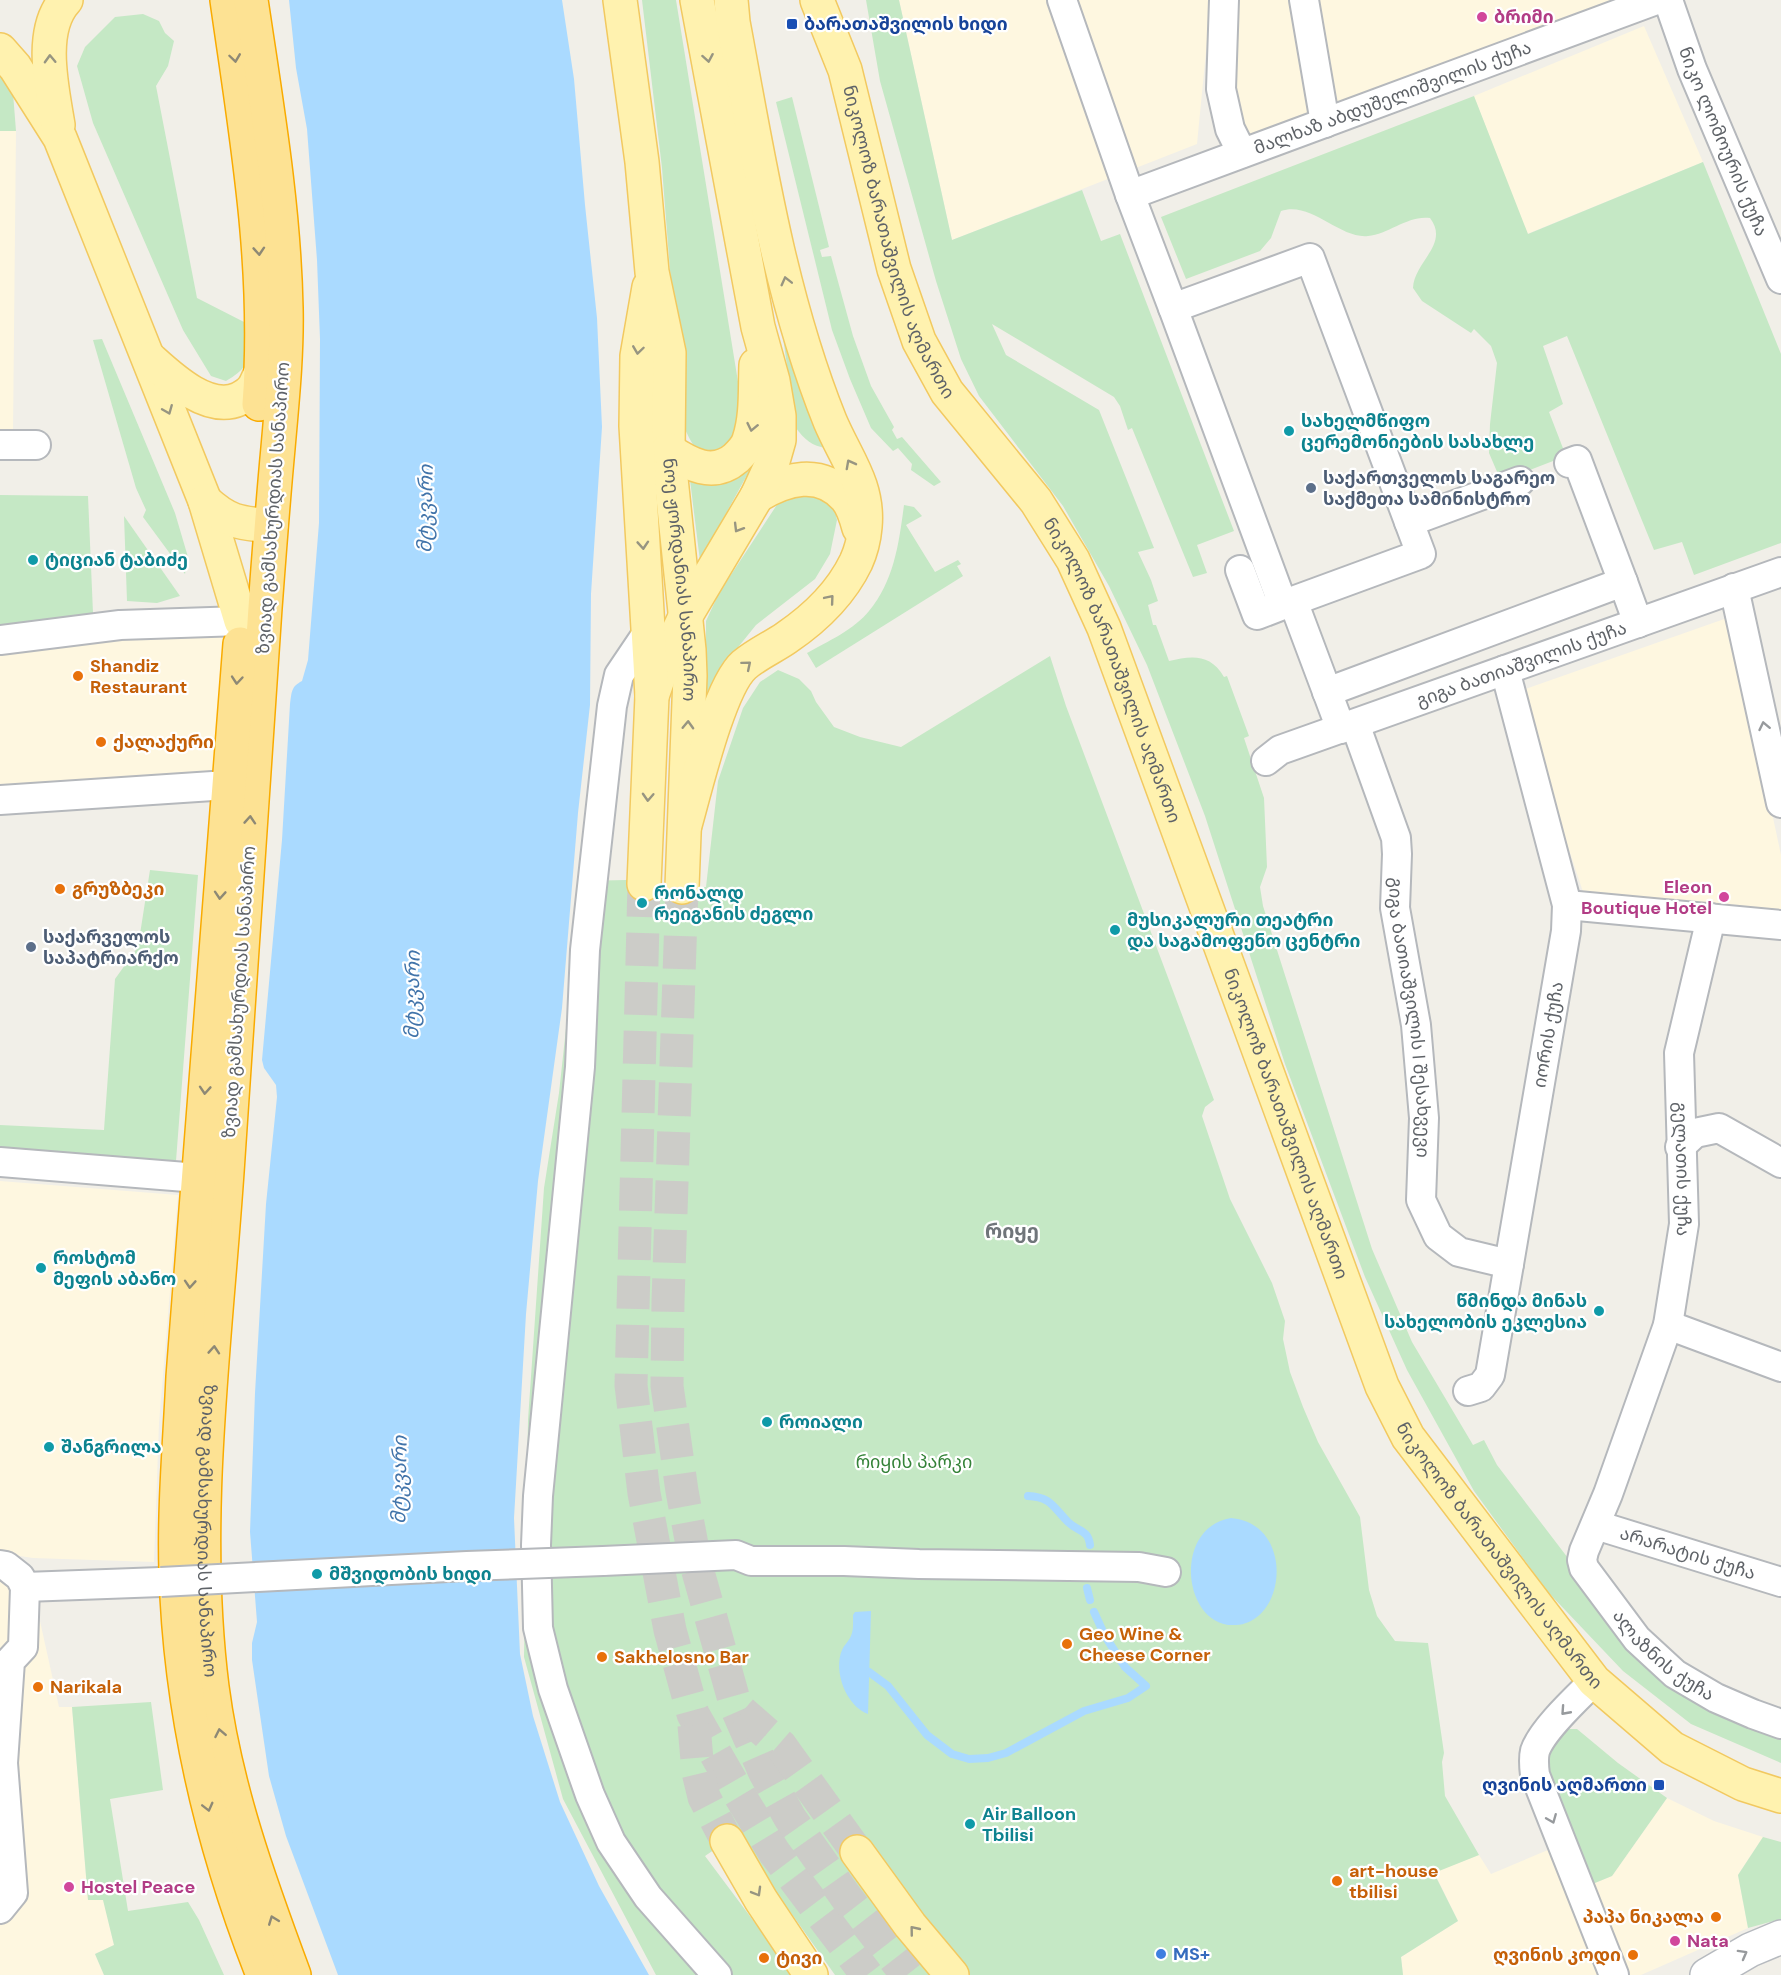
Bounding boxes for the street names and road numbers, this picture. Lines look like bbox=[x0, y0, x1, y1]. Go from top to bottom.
street label: მალხაზ აბდუშელიშვილის ქუჩა bbox=[1250, 35, 1535, 160]
street label: ნიკო ლომოურის ქუჩა bbox=[1673, 44, 1774, 240]
street label: ნიკოლოზ ბარათაშვილის აღმართი bbox=[837, 83, 960, 404]
street label: ზვიად გამსახურდიას სანაპირო bbox=[251, 361, 295, 655]
street label: ნოე ჟორდანიას სანაპირო bbox=[657, 457, 702, 702]
street label: ნიკოლოზ ბარათაშვილის აღმართი bbox=[1037, 513, 1186, 826]
street label: გიგა ბათიაშვილის ქუჩა bbox=[1413, 616, 1630, 713]
street label: ზვიად გამსახურდიას სანაპირო bbox=[217, 845, 261, 1139]
street label: გიგა ბათიაშვილის I შესახვევი bbox=[1383, 877, 1436, 1158]
street label: ნიკოლოზ ბარათაშვილის აღმართი bbox=[1218, 965, 1354, 1283]
street label: იორის ქუჩა bbox=[1527, 980, 1569, 1089]
street label: გელათის ქუჩა bbox=[1668, 1101, 1696, 1238]
street label: ზვიად გამსახურდიას სანაპირო bbox=[192, 1384, 223, 1678]
street label: ნიკოლოზ ბარათაშვილის აღმართი bbox=[1390, 1418, 1607, 1695]
street label: არარატის ქუჩა bbox=[1617, 1521, 1758, 1585]
street label: ალაზნის ქუჩა bbox=[1607, 1605, 1719, 1706]

